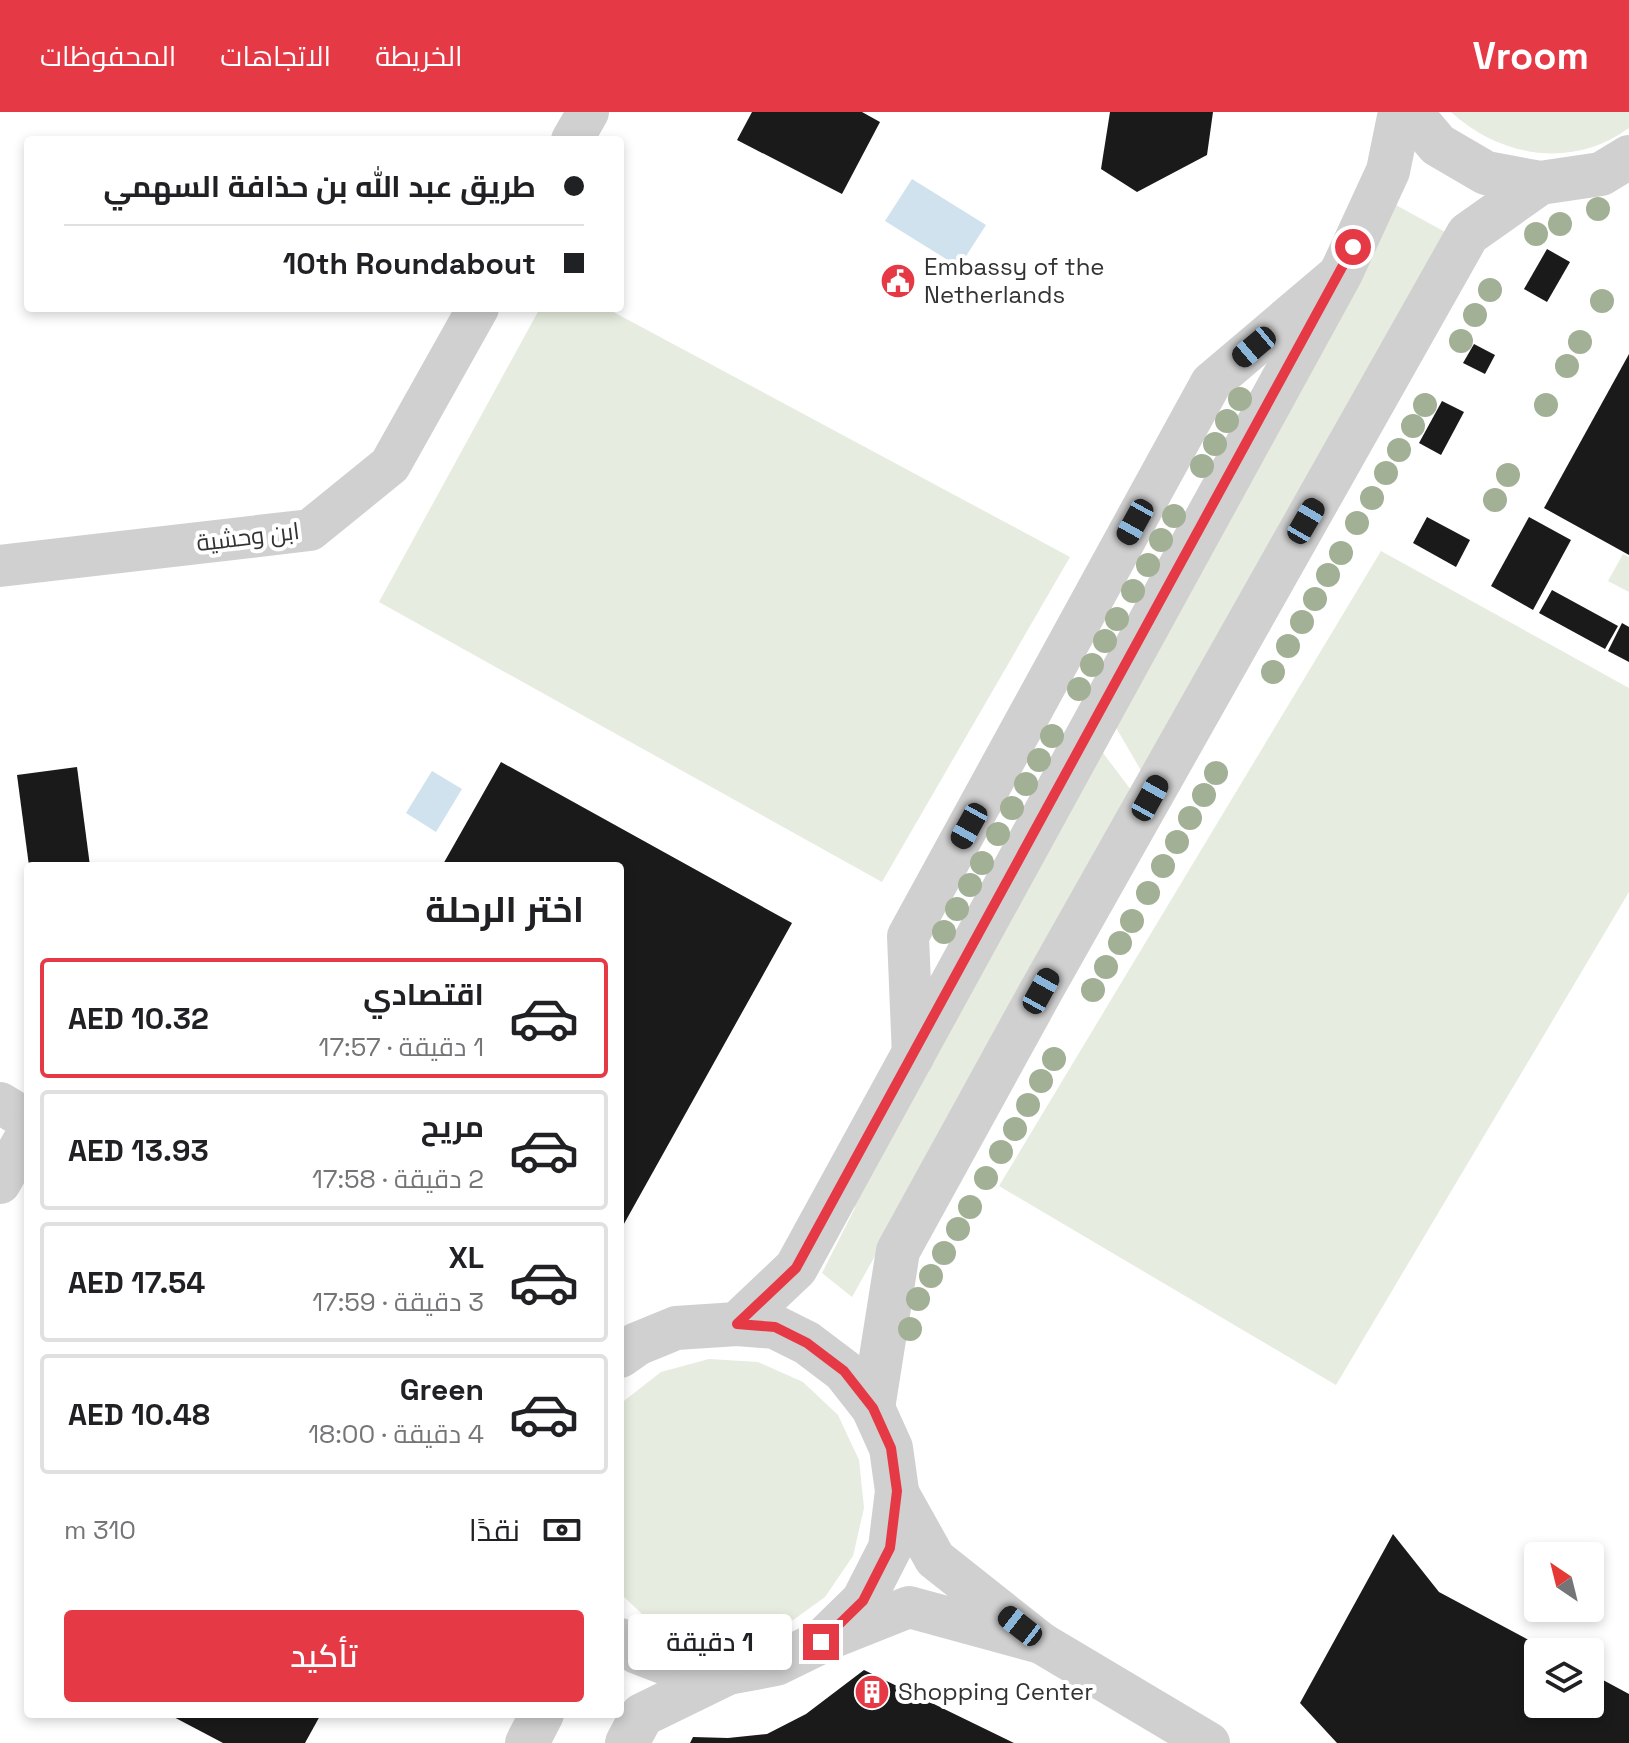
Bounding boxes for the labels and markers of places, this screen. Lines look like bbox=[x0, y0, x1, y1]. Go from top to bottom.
place label: Embassy of the Netherlands bbox=[924, 251, 1105, 310]
public building icon: Embassy of the Netherlands bbox=[879, 262, 917, 300]
building icon: Shopping Center bbox=[853, 1673, 891, 1711]
place label: Shopping Center bbox=[898, 1676, 1093, 1707]

